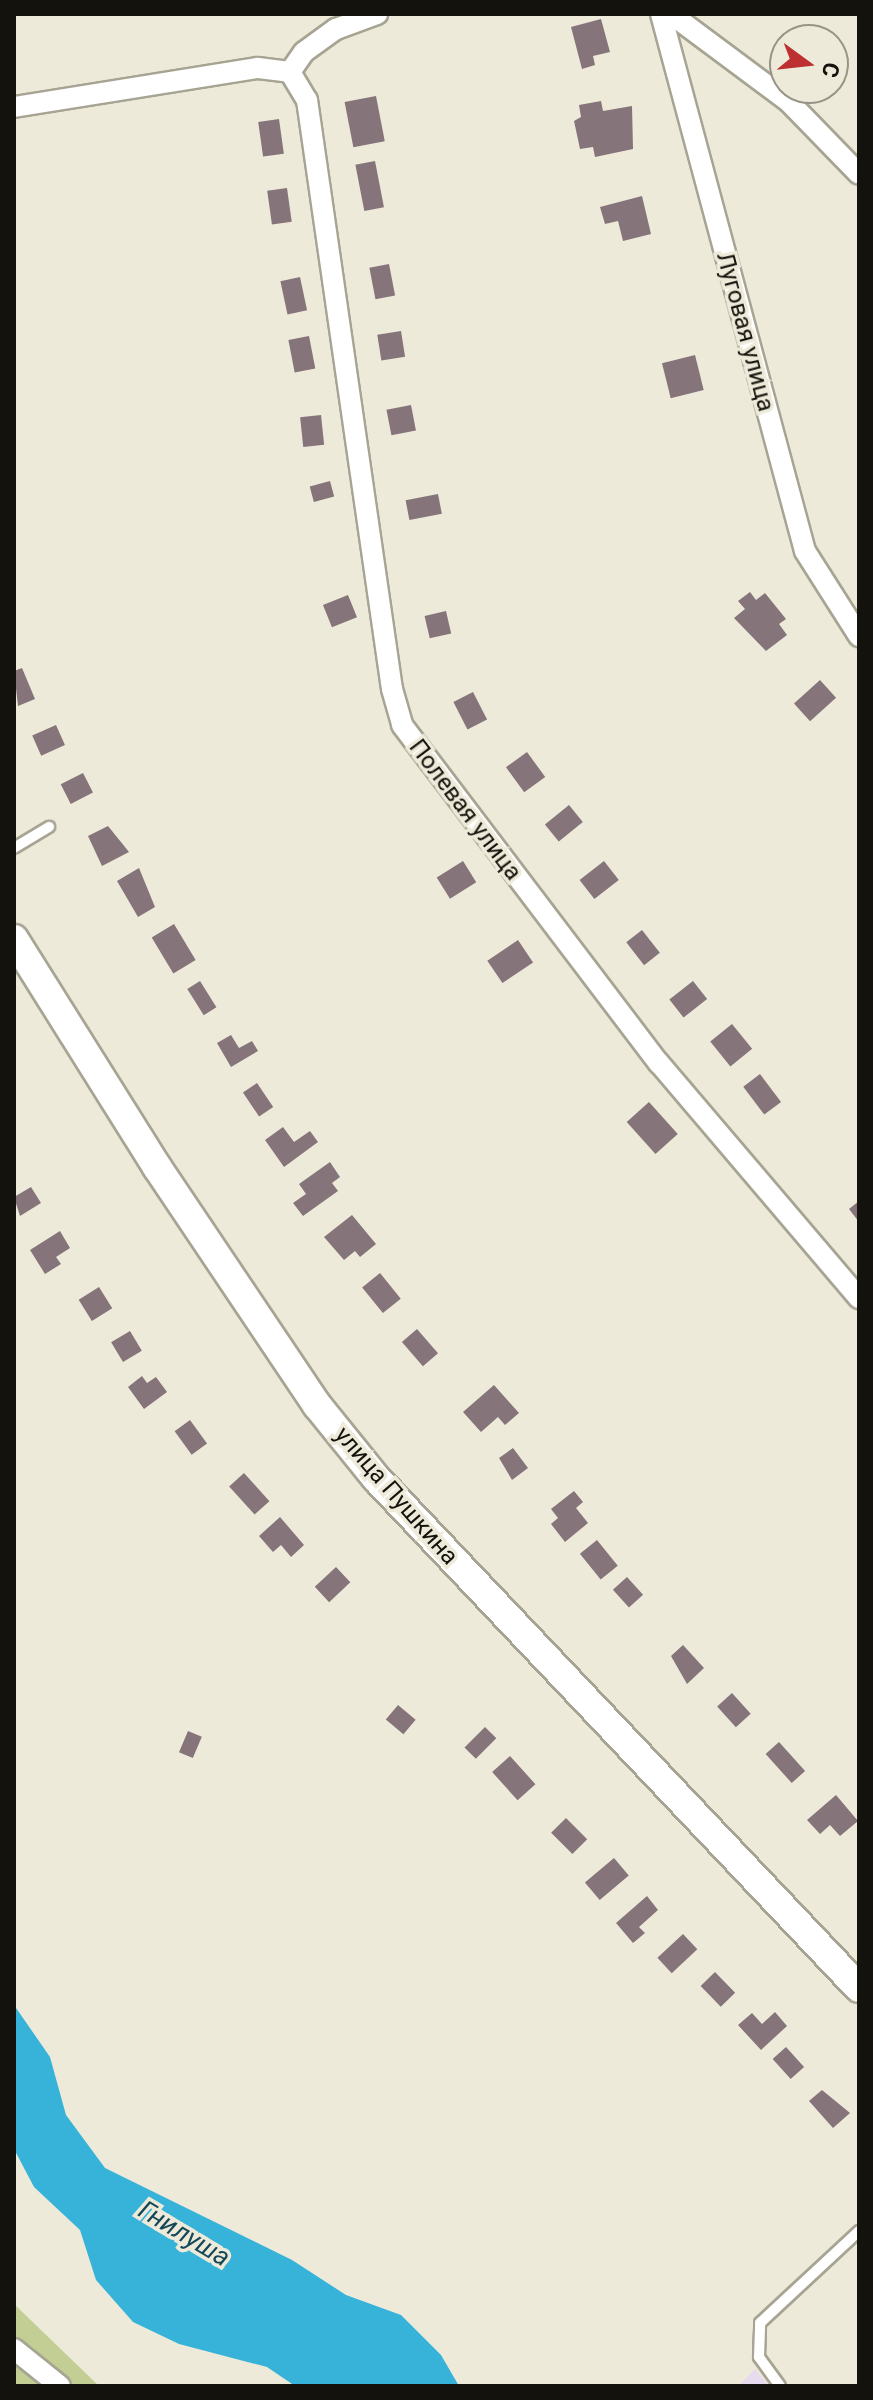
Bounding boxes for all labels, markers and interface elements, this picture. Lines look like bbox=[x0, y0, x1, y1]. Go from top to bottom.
north arrow bbox=[769, 24, 849, 104]
text: С bbox=[817, 60, 845, 80]
street label: Луговая улица bbox=[710, 249, 780, 415]
street label: Полевая улица bbox=[403, 734, 527, 886]
street label: улица Пушкина bbox=[328, 1421, 464, 1571]
water label: Гнилуша bbox=[133, 2195, 235, 2273]

